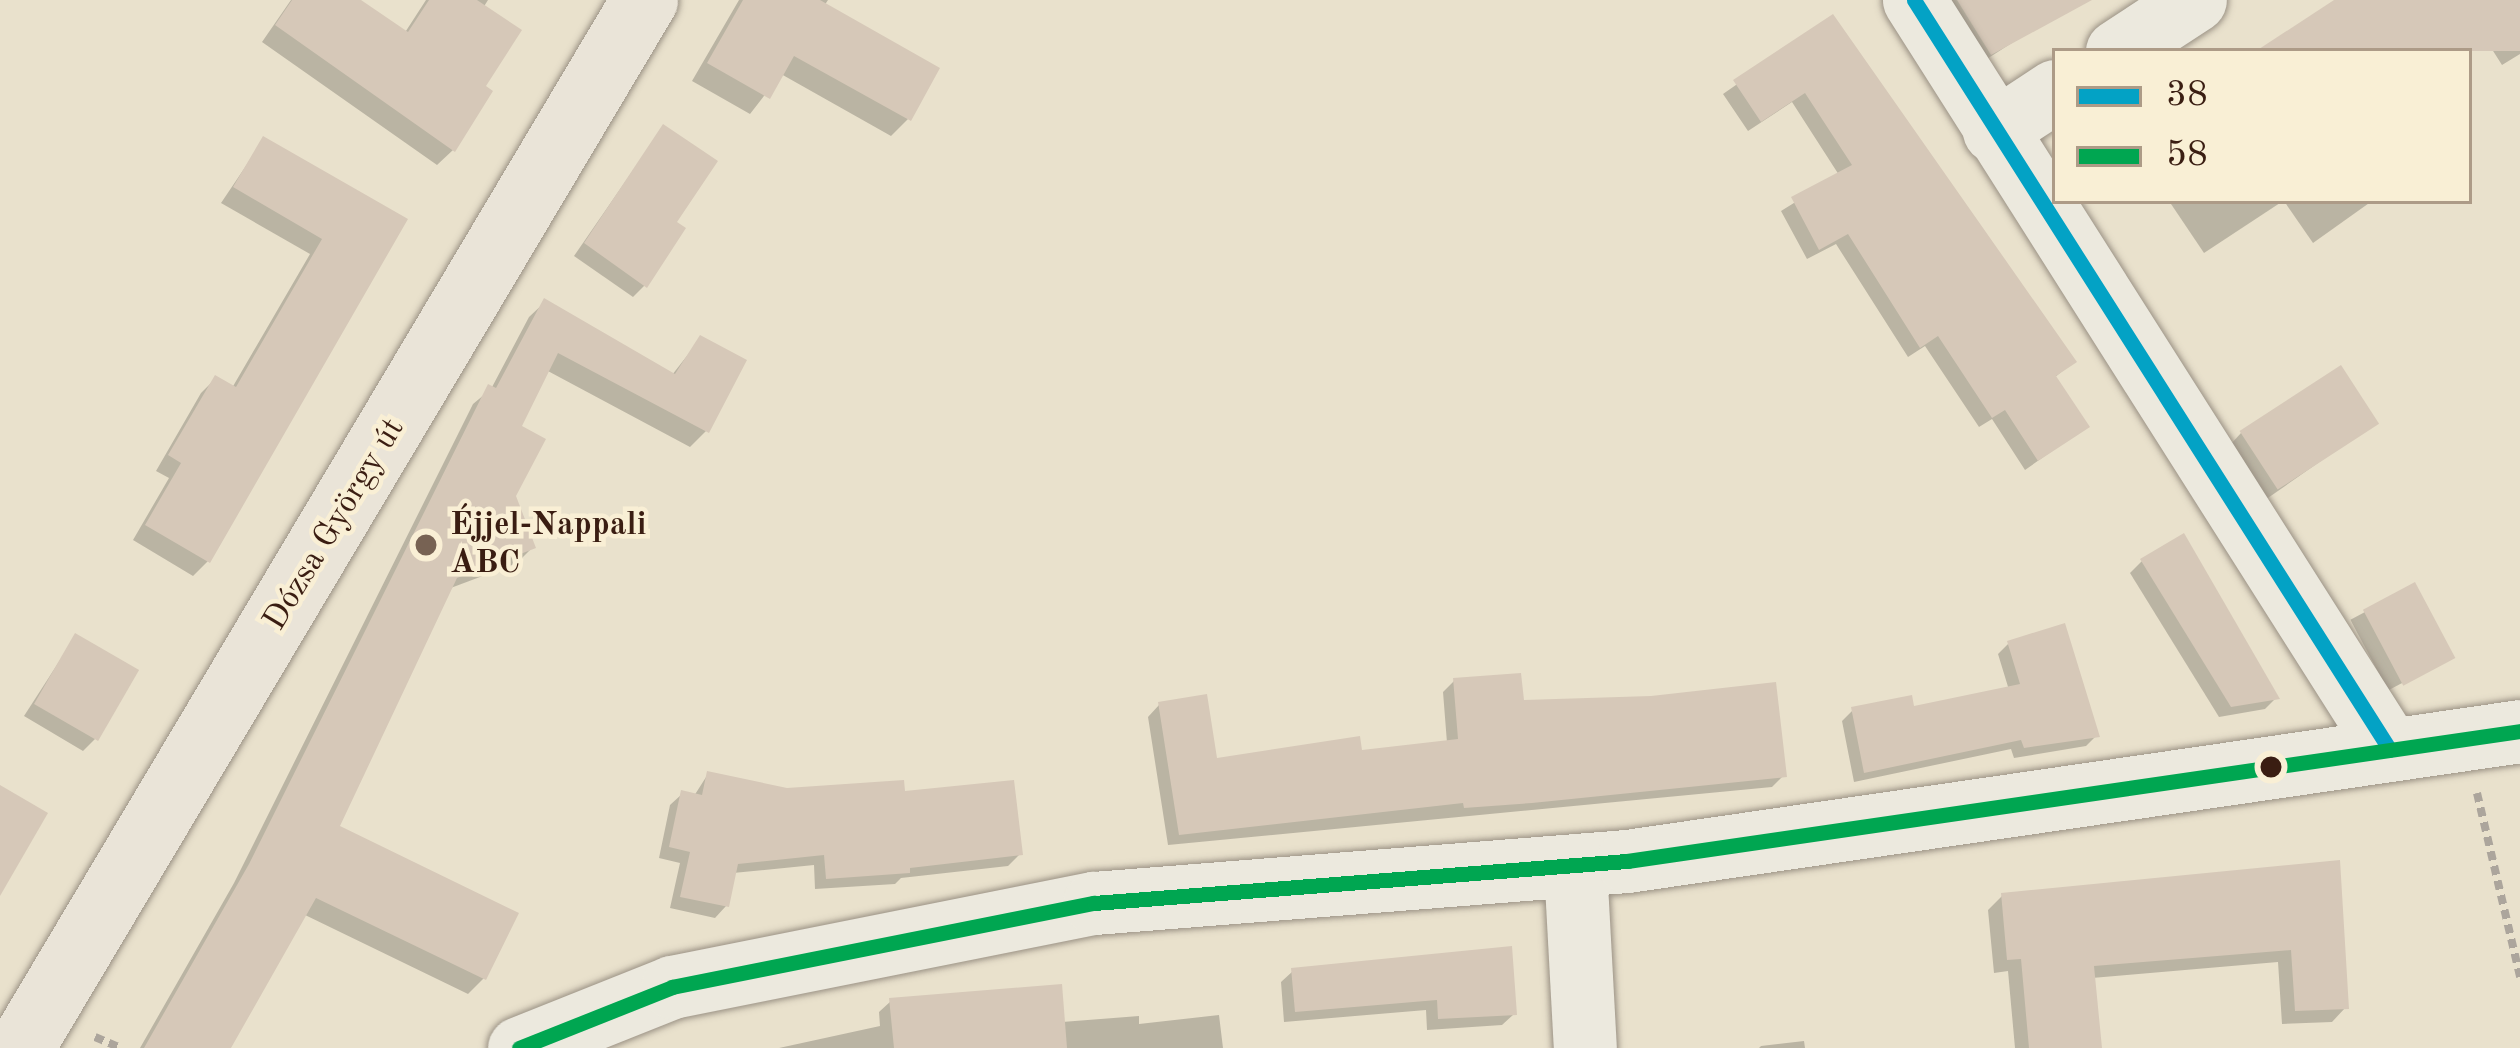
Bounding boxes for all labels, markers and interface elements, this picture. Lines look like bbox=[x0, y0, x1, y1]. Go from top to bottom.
legend bbox=[2052, 48, 2472, 204]
text: 38 bbox=[2166, 78, 2208, 114]
text: 58 bbox=[2166, 138, 2208, 174]
street label: Dózsa György út bbox=[256, 412, 414, 638]
place label: Éjjel-Nappali ABC bbox=[450, 506, 646, 584]
marker: Éjjel-Nappali ABC bbox=[413, 532, 439, 558]
unlabelled marker bbox=[2260, 756, 2282, 778]

